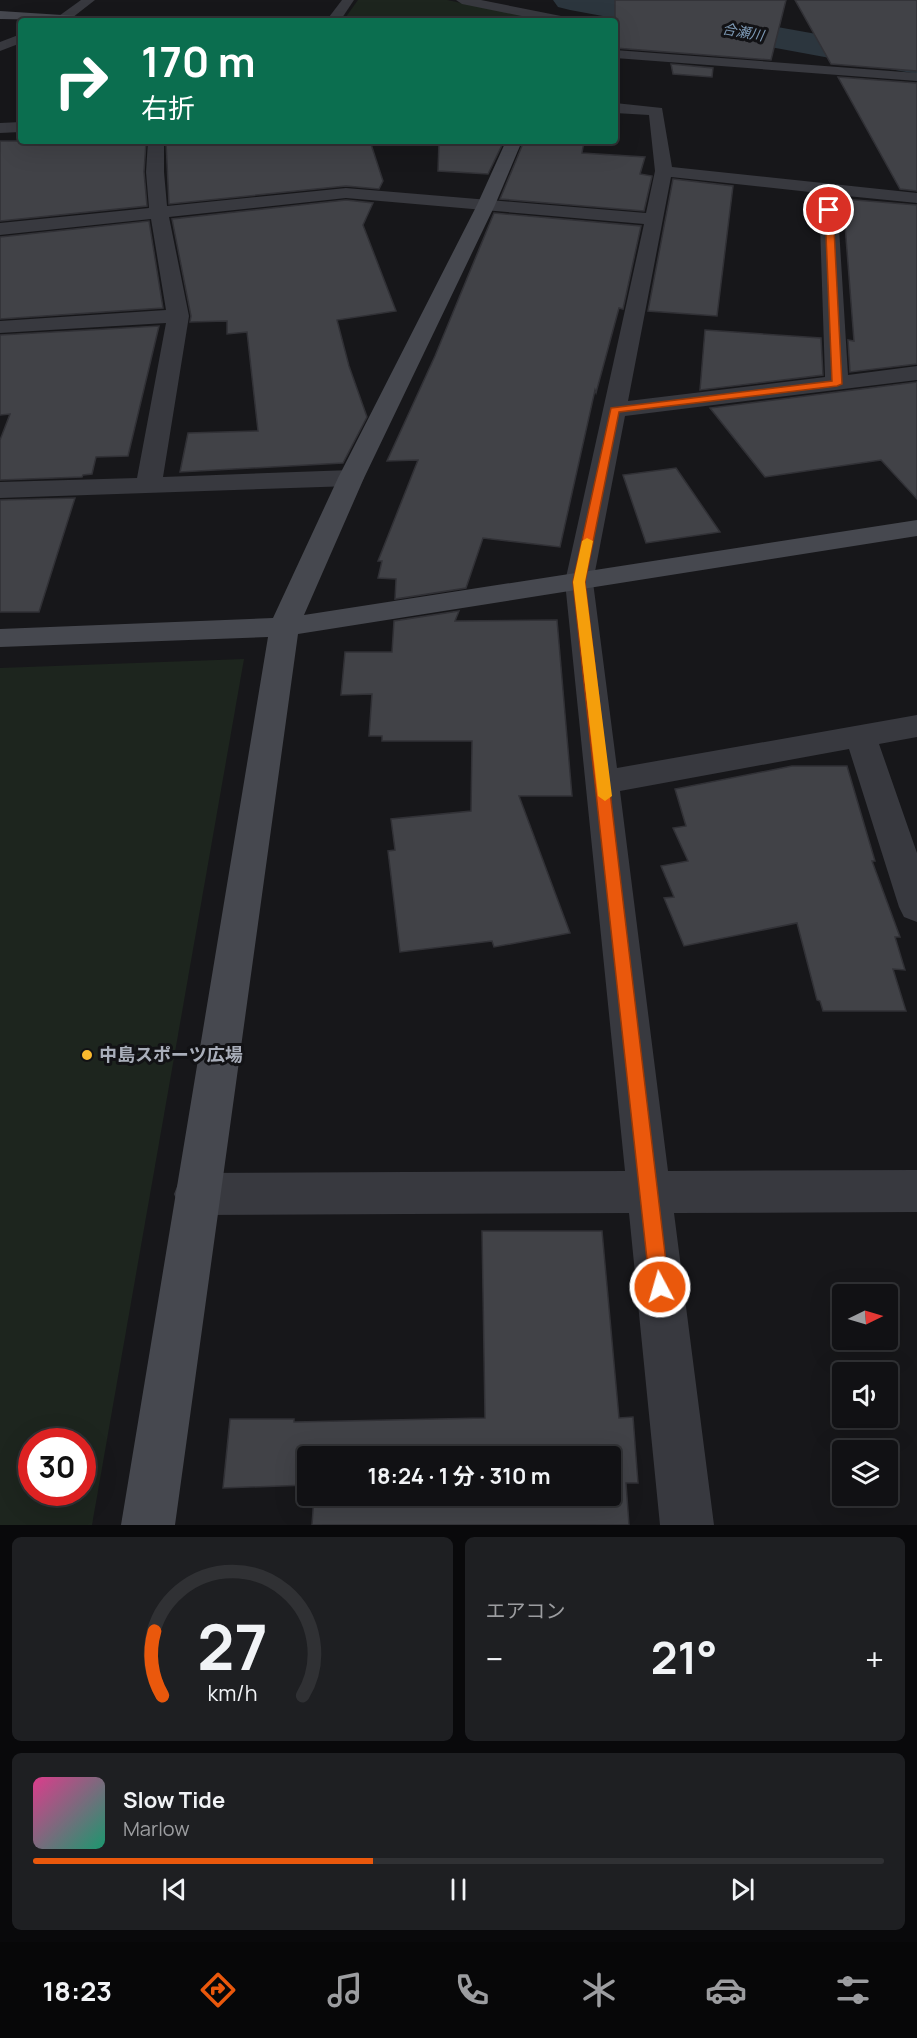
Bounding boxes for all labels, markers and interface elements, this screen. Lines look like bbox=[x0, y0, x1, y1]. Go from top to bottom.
water label: 合瀬川 bbox=[721, 19, 767, 45]
text: 170 m bbox=[141, 32, 256, 90]
icon: right bbox=[42, 42, 120, 120]
text: 右折 bbox=[141, 89, 195, 126]
pin bbox=[803, 184, 854, 235]
icon: arrive bbox=[812, 193, 845, 226]
place label: 中島スポーツ広場 bbox=[99, 1042, 243, 1066]
marker: 中島スポーツ広場 bbox=[80, 1048, 94, 1062]
position arrow bbox=[628, 1255, 692, 1319]
north arrow bbox=[832, 1284, 898, 1350]
map controls bbox=[832, 1284, 898, 1506]
button: sound bbox=[832, 1362, 898, 1428]
speed limit sign: 30 bbox=[18, 1428, 96, 1506]
button: layers bbox=[832, 1440, 898, 1506]
text: 18:24 · 1 分 · 310 m bbox=[367, 1461, 551, 1491]
text: エアコン bbox=[486, 1597, 566, 1624]
text: 27 bbox=[197, 1603, 267, 1689]
text: 21° bbox=[651, 1626, 718, 1688]
text: − bbox=[486, 1636, 503, 1681]
text: + bbox=[865, 1636, 884, 1681]
text: km/h bbox=[207, 1678, 257, 1707]
text: Slow Tide bbox=[123, 1785, 225, 1815]
text: Marlow bbox=[123, 1815, 190, 1842]
icon: previous bbox=[158, 1873, 191, 1906]
icon: pause bbox=[442, 1873, 475, 1906]
icon: next bbox=[726, 1873, 759, 1906]
icon: directions bbox=[197, 1969, 239, 2011]
icon: music bbox=[324, 1969, 366, 2011]
icon: phone bbox=[451, 1969, 493, 2011]
icon: climate bbox=[578, 1969, 620, 2011]
icon: car bbox=[705, 1969, 747, 2011]
icon: filters bbox=[832, 1969, 874, 2011]
text: 18:23 bbox=[43, 1972, 112, 2009]

